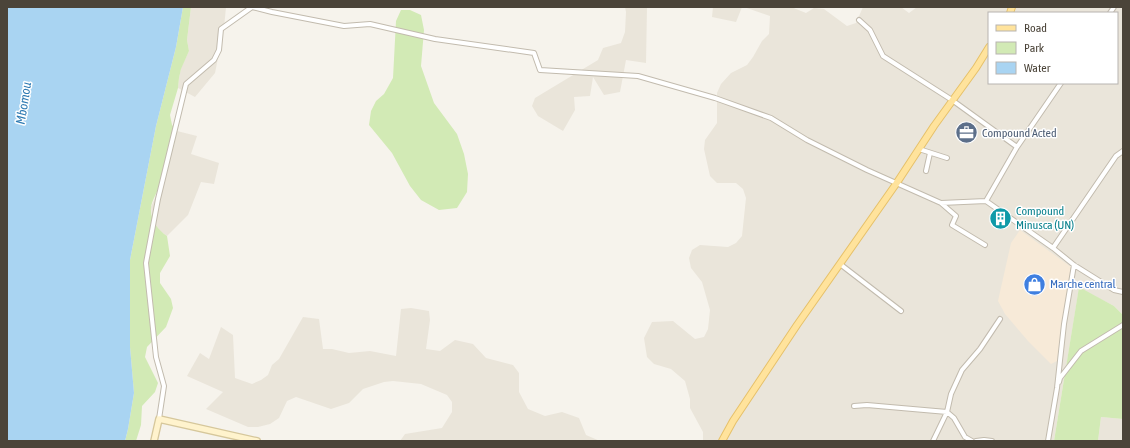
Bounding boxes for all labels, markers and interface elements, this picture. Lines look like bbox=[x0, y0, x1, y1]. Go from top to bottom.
legend bbox=[988, 12, 1118, 84]
text: Road bbox=[1024, 21, 1047, 35]
text: Park bbox=[1024, 41, 1045, 55]
text: Water bbox=[1024, 61, 1051, 75]
water label: Mbomou bbox=[13, 81, 34, 125]
office icon: Compound Acted bbox=[954, 120, 980, 146]
place label: Compound Acted bbox=[982, 126, 1057, 140]
place label: Compound Minusca (UN) bbox=[1016, 204, 1074, 232]
building icon: Compound Minusca (UN) bbox=[987, 205, 1013, 231]
shop icon: Marche central bbox=[1022, 271, 1048, 297]
place label: Marche central bbox=[1050, 277, 1117, 291]

